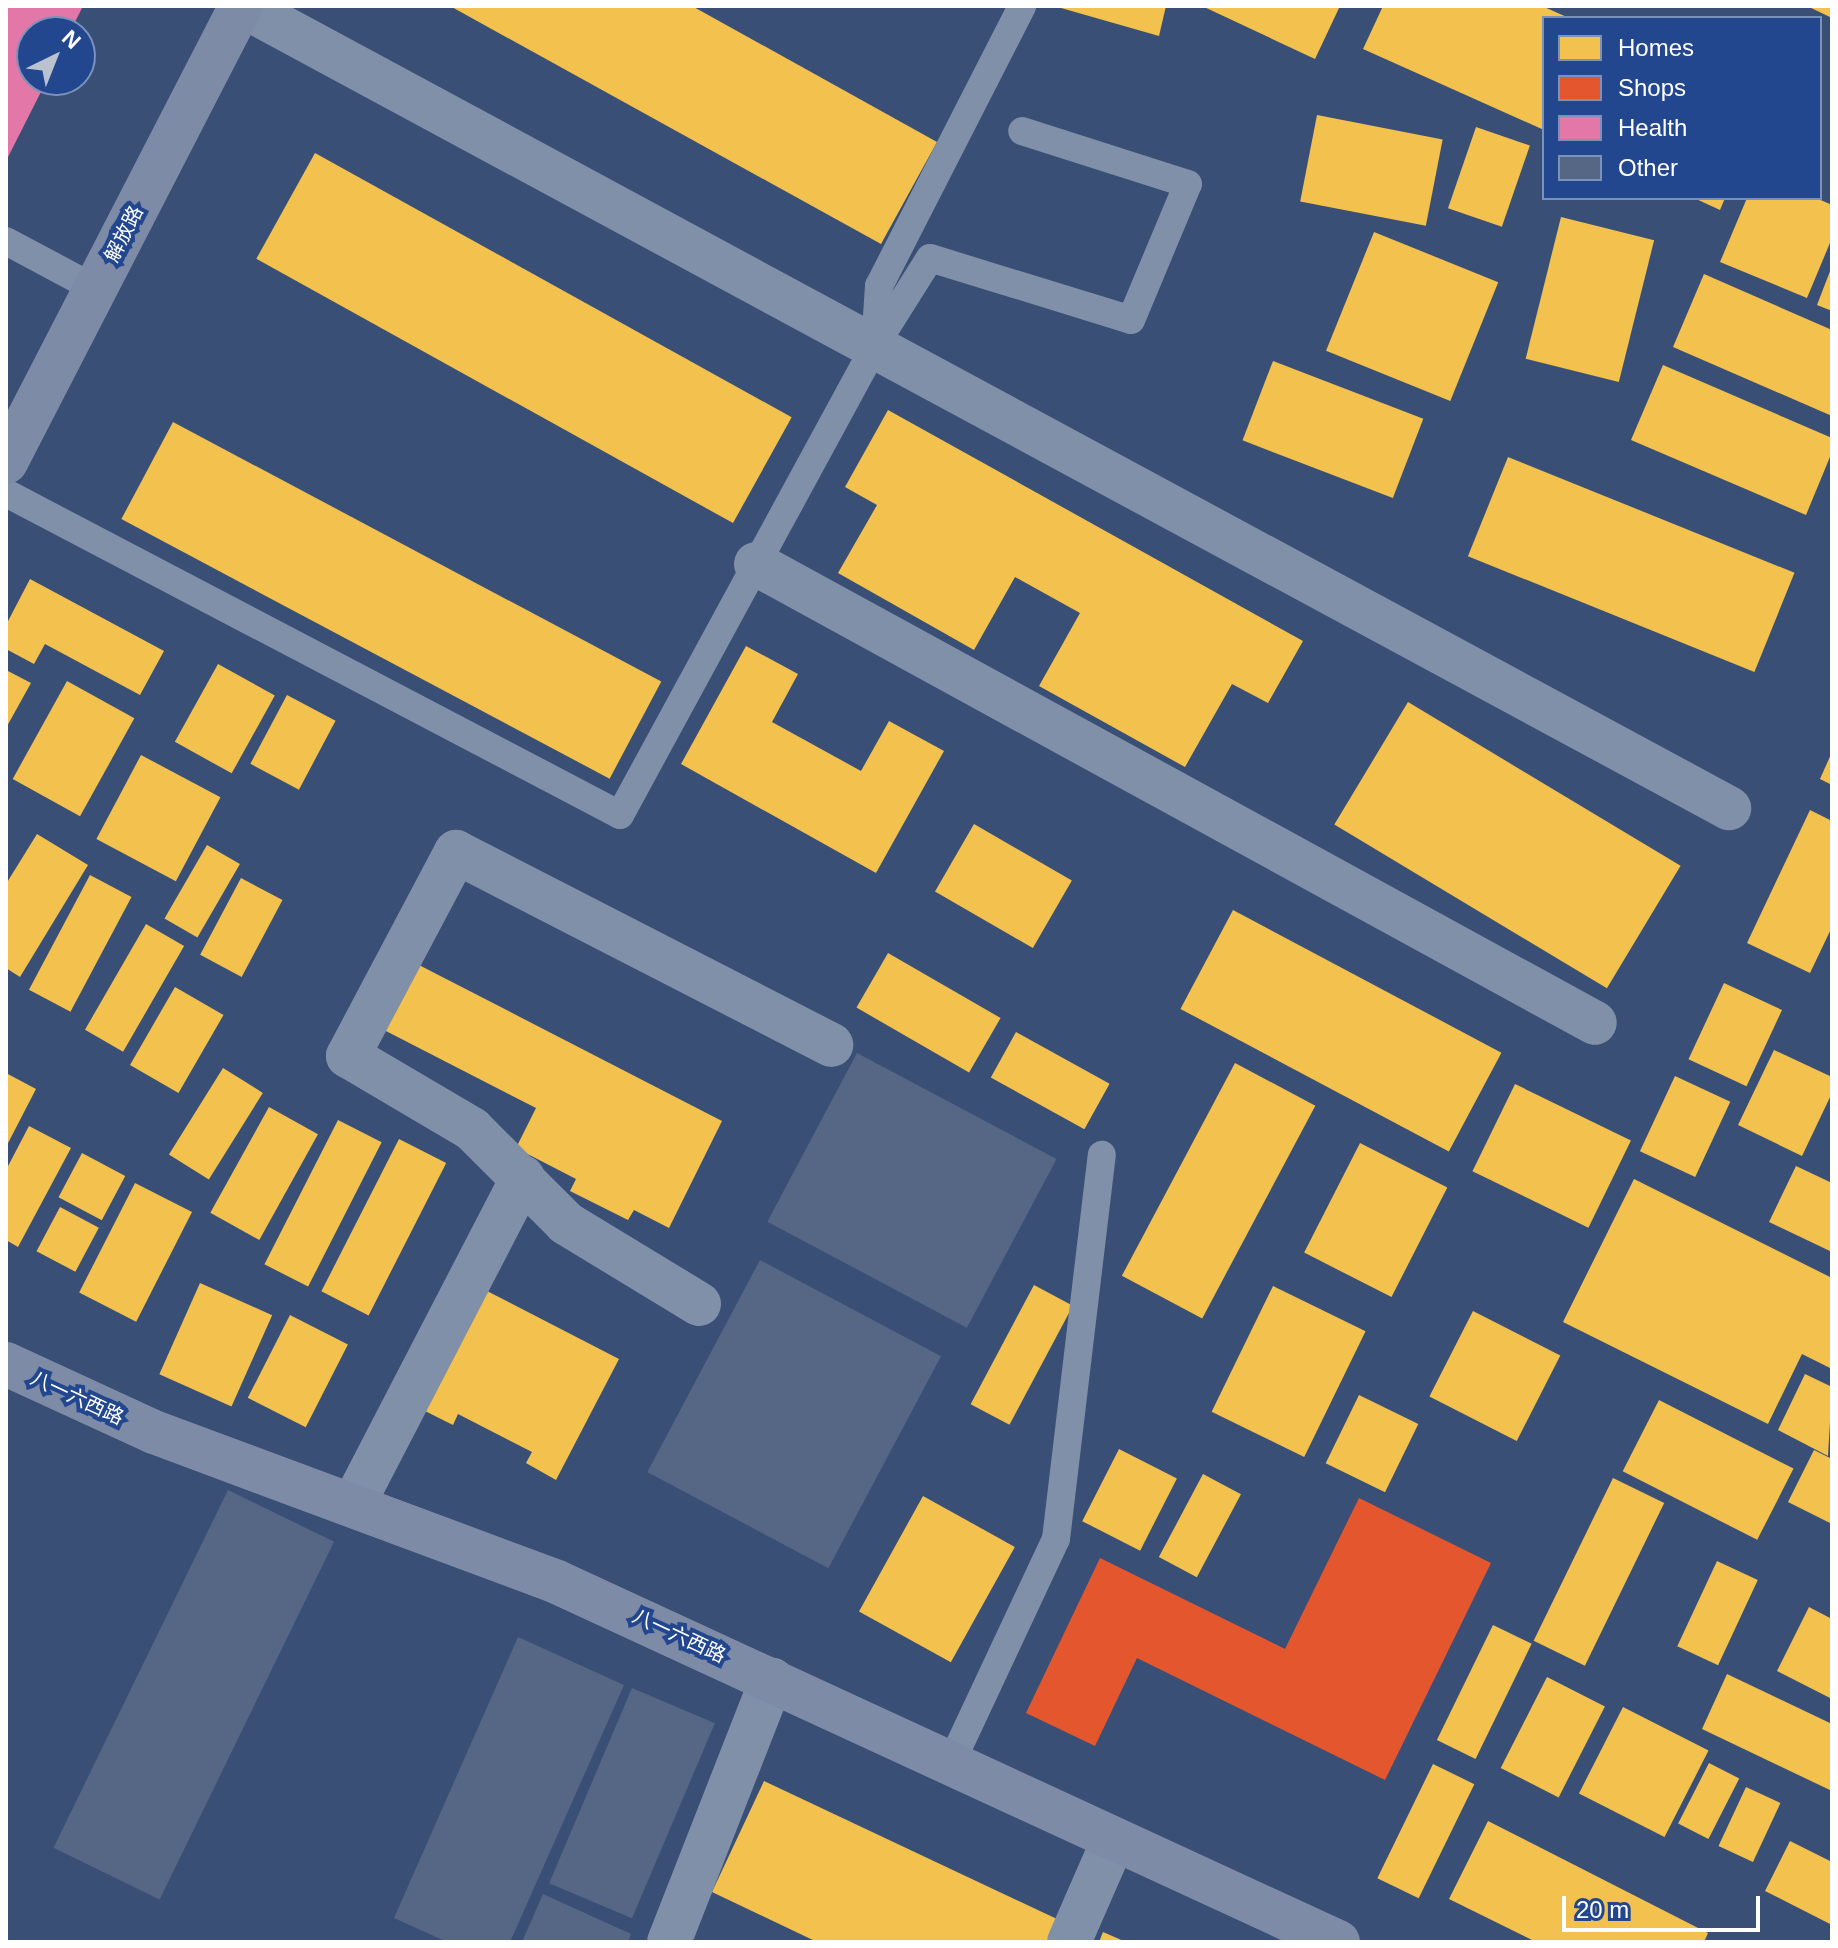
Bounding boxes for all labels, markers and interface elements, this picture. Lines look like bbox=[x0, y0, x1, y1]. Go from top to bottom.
north arrow bbox=[16, 16, 96, 96]
legend bbox=[1542, 16, 1822, 200]
text: N bbox=[57, 25, 86, 54]
text: Homes bbox=[1618, 34, 1694, 61]
text: Shops bbox=[1618, 74, 1686, 101]
text: Health bbox=[1618, 114, 1687, 141]
text: Other bbox=[1618, 154, 1678, 181]
street label: 解放路 bbox=[100, 202, 148, 266]
street label: 八一六西路 bbox=[27, 1366, 127, 1430]
street label: 八一六西路 bbox=[629, 1604, 729, 1668]
scale bar bbox=[1566, 1880, 1764, 1930]
text: 20 m bbox=[1576, 1896, 1629, 1923]

